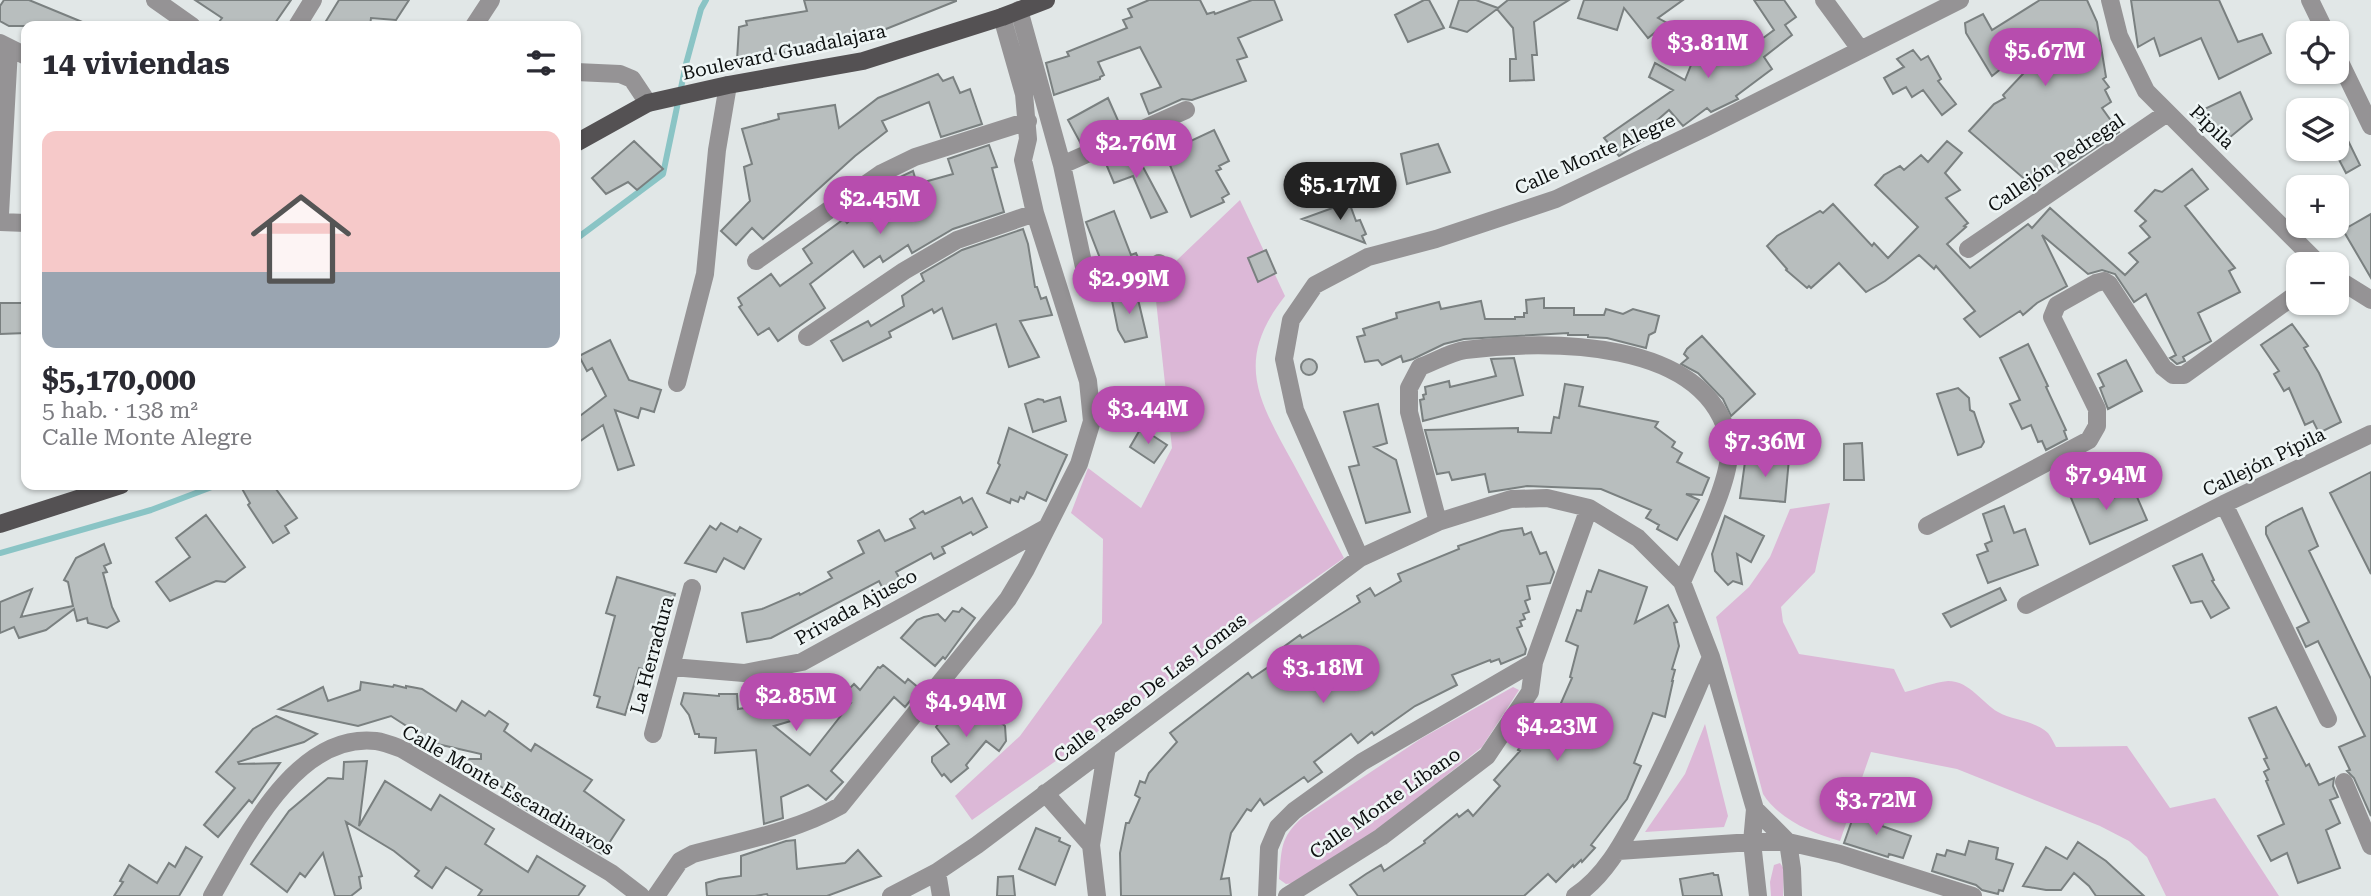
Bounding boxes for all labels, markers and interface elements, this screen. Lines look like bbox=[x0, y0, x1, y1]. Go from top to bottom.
street label: Boulevard Guadalajara bbox=[680, 19, 889, 85]
pin: $3.81M bbox=[1651, 20, 1765, 80]
map controls bbox=[2286, 21, 2349, 315]
button: locate bbox=[2286, 21, 2349, 84]
pin: $5.67M bbox=[1988, 28, 2102, 88]
text: $3.81M bbox=[1668, 29, 1748, 56]
text: $5.67M bbox=[2005, 37, 2085, 64]
icon: filters bbox=[522, 44, 560, 82]
text: 14 viviendas bbox=[42, 46, 230, 81]
button: layers bbox=[2286, 98, 2349, 161]
street label: Pipila bbox=[2185, 100, 2240, 154]
street label: Calle Monte Alegre bbox=[1511, 108, 1679, 200]
street label: Callejón Pedregal bbox=[1983, 109, 2129, 217]
pin: $2.76M bbox=[1079, 120, 1193, 180]
text: $2.76M bbox=[1096, 129, 1176, 156]
pin: $5.17M bbox=[1283, 162, 1397, 222]
text: $5.17M bbox=[1300, 171, 1380, 198]
button: + bbox=[2286, 175, 2349, 238]
icon: home bbox=[238, 176, 364, 302]
pin: $2.45M bbox=[823, 176, 937, 236]
text: $2.45M bbox=[840, 185, 920, 212]
button: − bbox=[2286, 252, 2349, 315]
pin: $2.99M bbox=[1072, 256, 1186, 316]
text: $2.99M bbox=[1089, 265, 1169, 292]
text: $5,170,000 bbox=[42, 362, 196, 397]
pin: $3.44M bbox=[1091, 386, 1205, 446]
text: $3.44M bbox=[1108, 395, 1188, 422]
text: 5 hab. · 138 m² bbox=[42, 397, 198, 424]
pin: $7.36M bbox=[1708, 420, 1822, 479]
street label: Callejón Pípila bbox=[2199, 422, 2330, 502]
text: Calle Monte Alegre bbox=[42, 424, 252, 451]
text: $7.36M bbox=[1725, 428, 1805, 455]
pin: $7.94M bbox=[2049, 452, 2163, 512]
text: $7.94M bbox=[2066, 461, 2146, 488]
street label: Privada Ajusco bbox=[791, 564, 921, 650]
street label: La Herradura bbox=[625, 593, 679, 716]
street label: Calle Paseo De Las Lomas bbox=[1049, 608, 1251, 768]
pin: $3.18M bbox=[1266, 646, 1380, 705]
text: $3.18M bbox=[1283, 654, 1363, 681]
pin: $2.85M bbox=[739, 674, 853, 733]
pin: $4.94M bbox=[909, 680, 1023, 739]
text: $2.85M bbox=[756, 682, 836, 709]
text: $4.94M bbox=[926, 688, 1006, 715]
pin: $4.23M bbox=[1500, 704, 1614, 763]
text: $4.23M bbox=[1517, 712, 1597, 739]
street label: Calle Monte Escandinavos bbox=[398, 720, 618, 860]
street label: Calle Monte Líbano bbox=[1305, 742, 1465, 864]
pin: $3.72M bbox=[1819, 778, 1933, 837]
text: $3.72M bbox=[1836, 786, 1916, 813]

